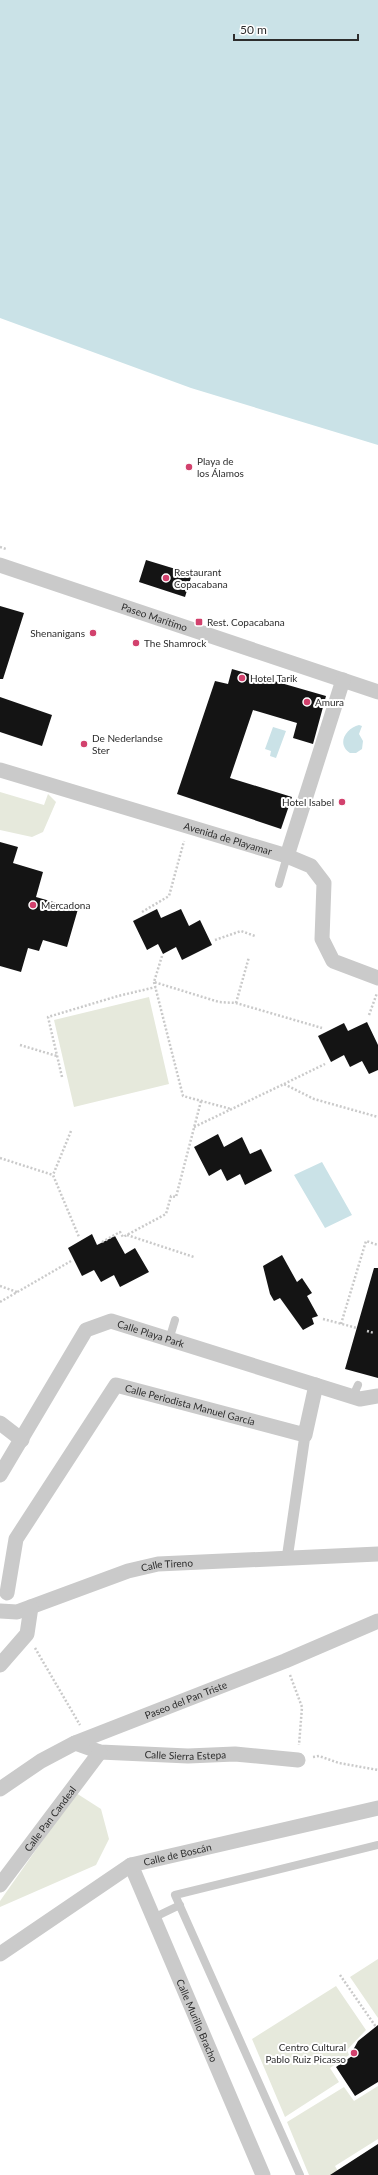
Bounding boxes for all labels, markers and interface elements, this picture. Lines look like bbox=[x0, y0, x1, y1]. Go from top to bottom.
scale bar bbox=[234, 16, 358, 42]
text: 50 m bbox=[240, 22, 267, 37]
place label: Playa de los Álamos bbox=[197, 455, 244, 479]
marker: Playa de los Álamos bbox=[184, 462, 194, 472]
place label: Restaurant Copacabana bbox=[174, 566, 228, 590]
marker: Restaurant Copacabana bbox=[161, 573, 171, 583]
street label: Paseo Marítimo bbox=[120, 600, 189, 634]
place label: Rest. Copacabana bbox=[207, 616, 285, 628]
marker: Rest. Copacabana bbox=[194, 617, 204, 627]
place label: Shenanigans bbox=[30, 627, 85, 639]
marker: Shenanigans bbox=[88, 628, 98, 638]
place label: The Shamrock bbox=[144, 637, 207, 649]
marker: The Shamrock bbox=[131, 638, 141, 648]
place label: Hotel Tarik bbox=[250, 672, 298, 684]
marker: Hotel Tarik bbox=[237, 673, 247, 683]
place label: Amura bbox=[315, 696, 344, 708]
marker: Amura bbox=[302, 697, 312, 707]
place label: De Nederlandse Ster bbox=[92, 732, 163, 756]
marker: De Nederlandse Ster bbox=[79, 739, 89, 749]
place label: Hotel Isabel bbox=[282, 796, 334, 808]
marker: Hotel Isabel bbox=[337, 797, 347, 807]
street label: Avenida de Playamar bbox=[182, 819, 274, 857]
place label: Mercadona bbox=[41, 899, 90, 911]
marker: Mercadona bbox=[28, 900, 38, 910]
street label: Calle Playa Park bbox=[116, 1317, 187, 1350]
street label: Calle Periodista Manuel García bbox=[124, 1382, 256, 1428]
street label: Calle Tireno bbox=[140, 1556, 194, 1574]
street label: Paseo del Pan Triste bbox=[143, 1678, 229, 1721]
street label: Calle Sierra Estepa bbox=[144, 1748, 226, 1762]
street label: Calle Pan Candeal bbox=[21, 1784, 78, 1854]
street label: Calle de Boscán bbox=[142, 1841, 213, 1868]
street label: Calle Murillo Bracho bbox=[174, 1977, 220, 2064]
place label: Centro Cultural Pablo Ruiz Picasso bbox=[265, 2041, 346, 2065]
marker: Centro Cultural Pablo Ruiz Picasso bbox=[349, 2048, 359, 2058]

